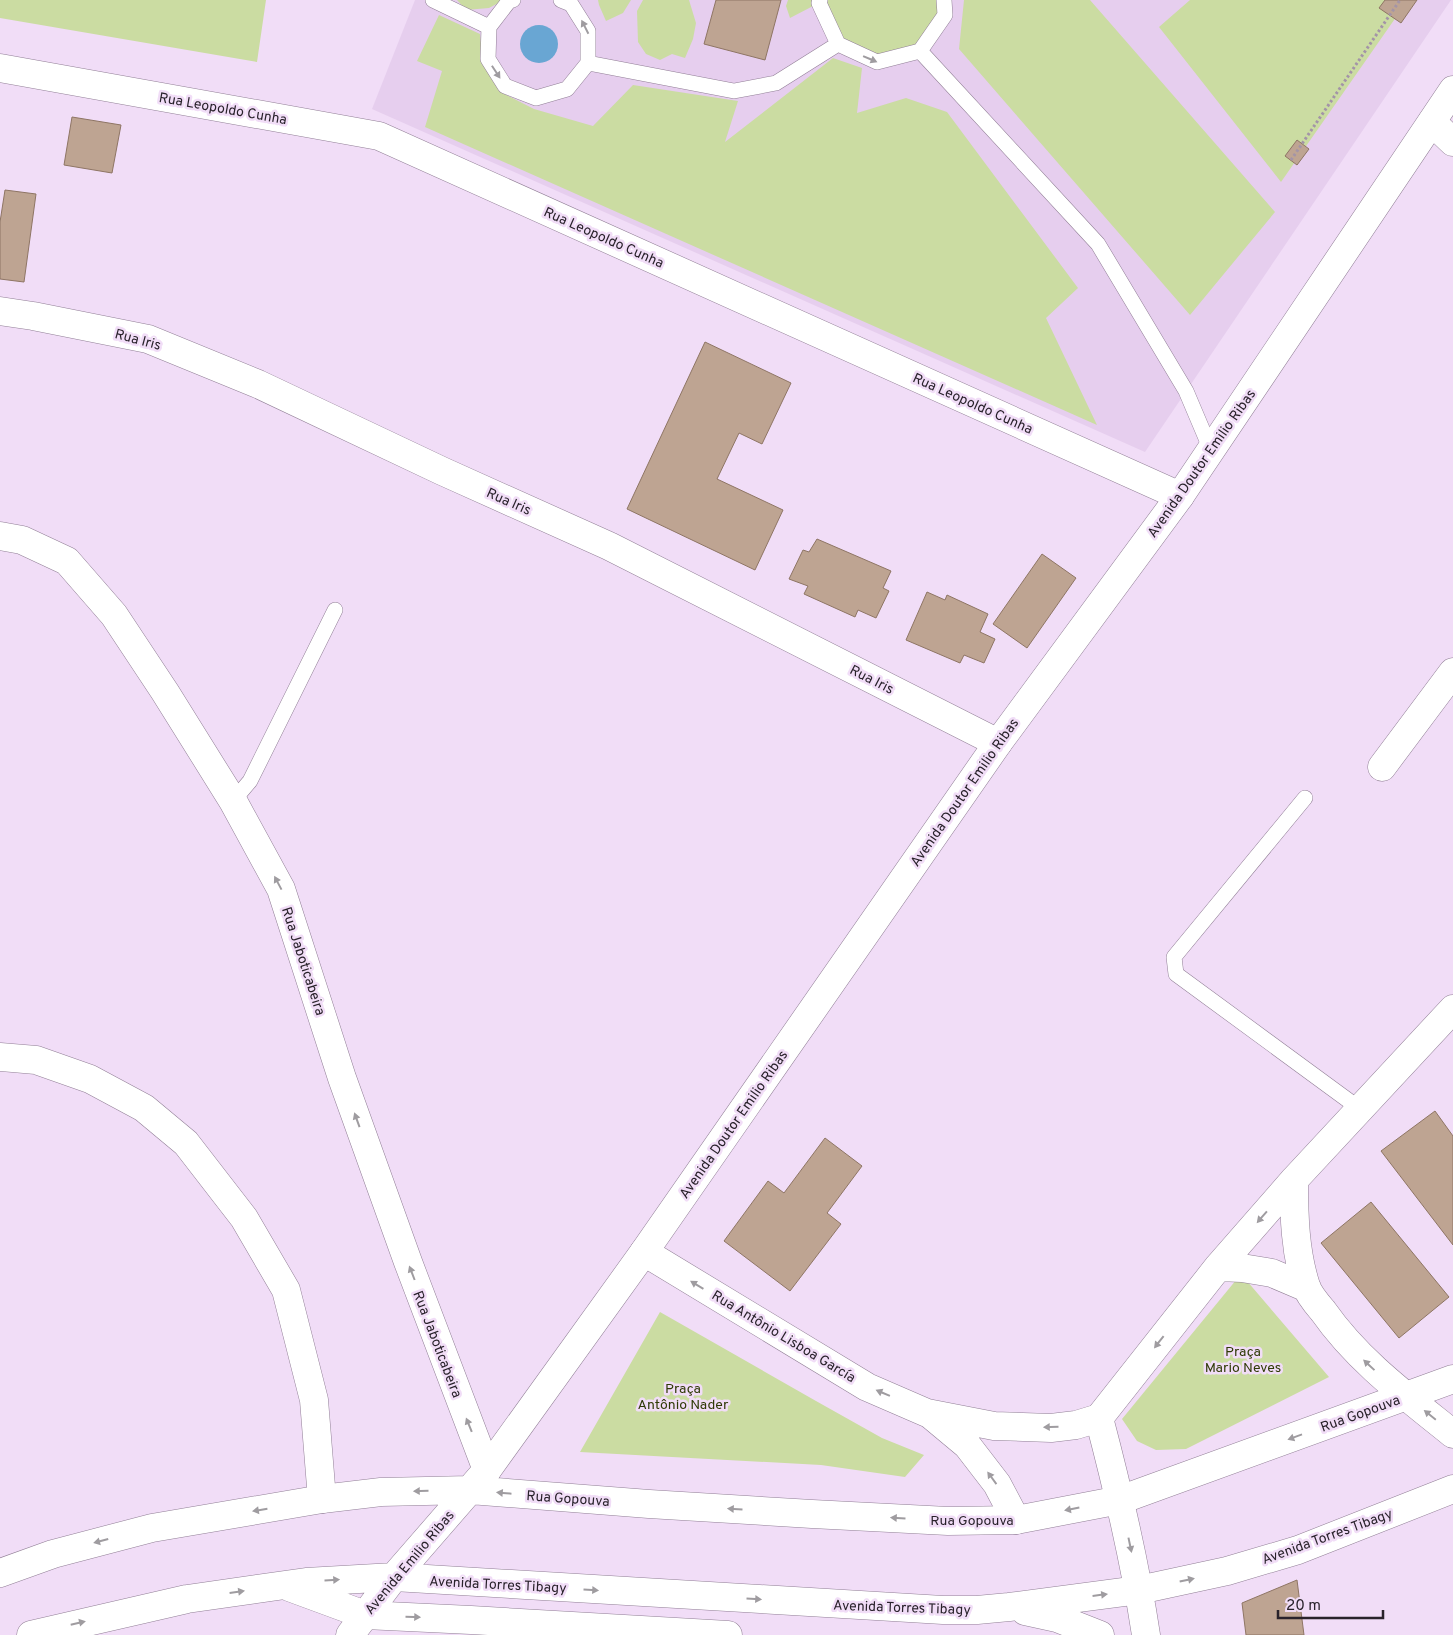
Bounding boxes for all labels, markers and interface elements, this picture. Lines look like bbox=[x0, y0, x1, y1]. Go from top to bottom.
one-way arrow bbox=[580, 19, 589, 34]
one-way arrow bbox=[863, 55, 877, 63]
one-way arrow bbox=[491, 65, 500, 78]
street label: Rua Leopoldo Cunha bbox=[157, 90, 288, 129]
street label: Rua Leopoldo Cunha bbox=[541, 204, 666, 273]
street label: Rua Iris bbox=[113, 326, 163, 355]
street label: Rua Leopoldo Cunha bbox=[910, 370, 1035, 439]
street label: Avenida Doutor Emilio Ribas bbox=[1144, 386, 1260, 541]
street label: Rua Iris bbox=[483, 485, 533, 520]
street label: Rua Iris bbox=[846, 662, 896, 699]
street label: Avenida Doutor Emilio Ribas bbox=[907, 715, 1023, 870]
one-way arrow bbox=[273, 876, 282, 889]
street label: Rua Jaboticabeira bbox=[277, 905, 328, 1018]
street label: Avenida Doutor Emilio Ribas bbox=[676, 1047, 792, 1202]
one-way arrow bbox=[353, 1112, 360, 1127]
one-way arrow bbox=[1256, 1210, 1267, 1223]
one-way arrow bbox=[408, 1265, 415, 1280]
one-way arrow bbox=[691, 1280, 704, 1289]
street label: Rua Antônio Lisboa García bbox=[708, 1288, 858, 1387]
street label: Rua Jaboticabeira bbox=[408, 1289, 465, 1400]
one-way arrow bbox=[1153, 1335, 1164, 1348]
park label: Praça Mario Neves bbox=[1205, 1344, 1281, 1377]
one-way arrow bbox=[1364, 1359, 1376, 1371]
park label: Praça Antônio Nader bbox=[638, 1381, 729, 1414]
one-way arrow bbox=[876, 1389, 890, 1397]
street label: Rua Gopouva bbox=[1318, 1392, 1403, 1437]
one-way arrow bbox=[1424, 1410, 1437, 1421]
one-way arrow bbox=[465, 1417, 472, 1432]
one-way arrow bbox=[1043, 1424, 1059, 1432]
one-way arrow bbox=[1287, 1433, 1302, 1441]
one-way arrow bbox=[987, 1471, 997, 1485]
one-way arrow bbox=[413, 1487, 429, 1495]
street label: Rua Gopouva bbox=[526, 1488, 610, 1511]
one-way arrow bbox=[495, 1489, 511, 1497]
one-way arrow bbox=[727, 1505, 743, 1513]
one-way arrow bbox=[1065, 1505, 1080, 1513]
one-way arrow bbox=[251, 1506, 267, 1514]
street label: Avenida Torres Tibagy bbox=[1260, 1506, 1395, 1569]
street label: Avenida Emilio Ribas bbox=[362, 1508, 459, 1618]
street label: Rua Gopouva bbox=[930, 1513, 1014, 1530]
one-way arrow bbox=[889, 1514, 905, 1522]
one-way arrow bbox=[1126, 1537, 1134, 1553]
one-way arrow bbox=[93, 1538, 108, 1546]
street label: Avenida Torres Tibagy bbox=[429, 1573, 567, 1598]
one-way arrow bbox=[324, 1576, 340, 1584]
one-way arrow bbox=[1179, 1576, 1195, 1584]
one-way arrow bbox=[584, 1586, 600, 1594]
one-way arrow bbox=[230, 1587, 246, 1595]
scale bar bbox=[1278, 1588, 1383, 1620]
one-way arrow bbox=[1093, 1591, 1109, 1599]
one-way arrow bbox=[746, 1596, 762, 1604]
text: 20 m bbox=[1286, 1597, 1321, 1616]
street label: Avenida Torres Tibagy bbox=[833, 1598, 971, 1619]
one-way arrow bbox=[406, 1613, 422, 1621]
one-way arrow bbox=[70, 1619, 86, 1627]

